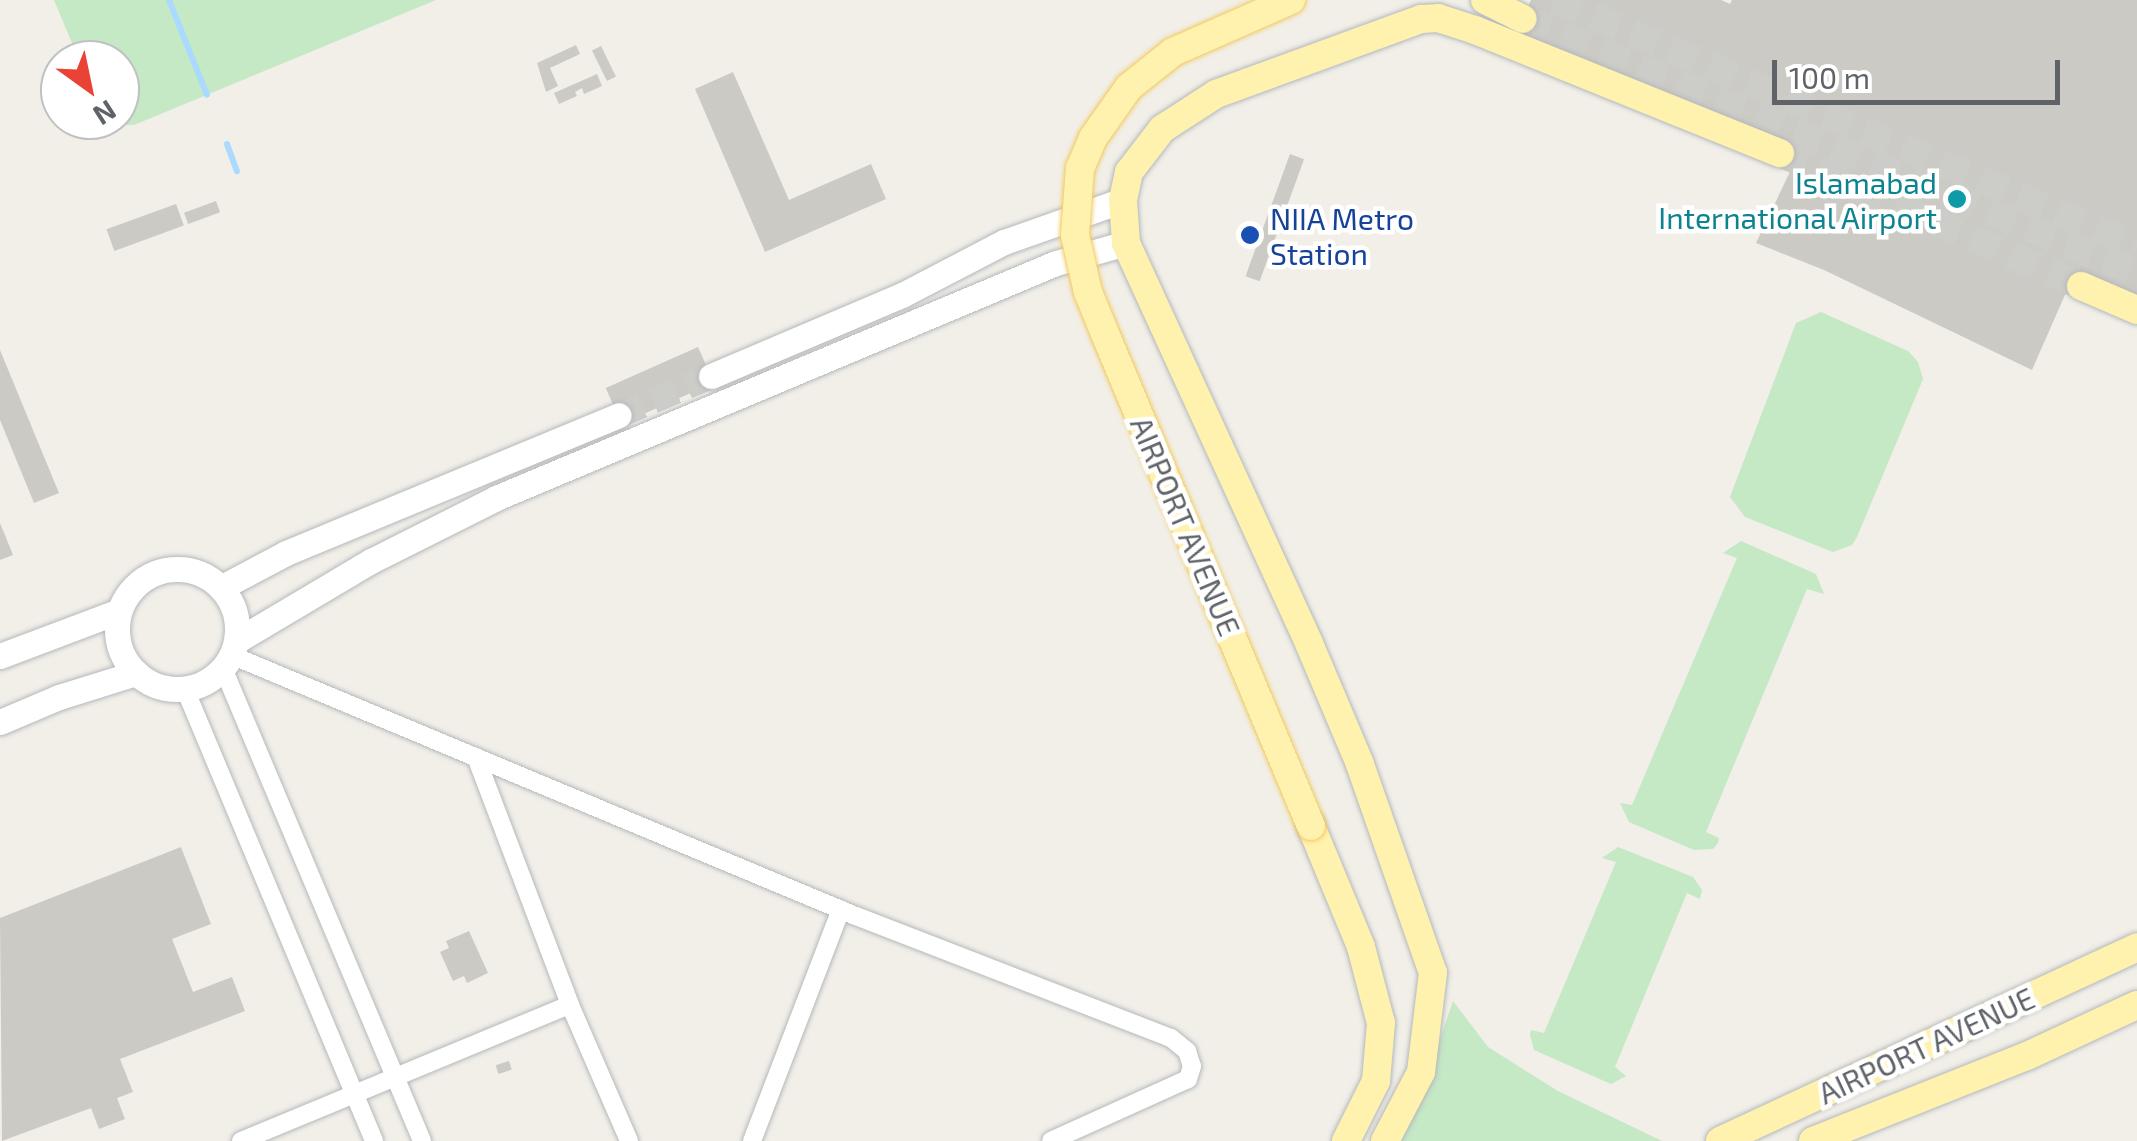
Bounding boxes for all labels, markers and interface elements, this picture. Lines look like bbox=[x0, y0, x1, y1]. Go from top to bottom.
north arrow bbox=[40, 40, 140, 140]
scale bar bbox=[1777, 40, 2064, 102]
text: 100 m bbox=[1789, 59, 1870, 95]
text: N bbox=[88, 94, 123, 133]
place label: Islamabad International Airport bbox=[1657, 164, 1937, 234]
marker: Islamabad International Airport bbox=[1946, 188, 1968, 210]
place label: NIIA Metro Station bbox=[1270, 200, 1415, 270]
marker: NIIA Metro Station bbox=[1239, 224, 1261, 246]
street label: AIRPORT AVENUE bbox=[1123, 410, 1249, 642]
street label: AIRPORT AVENUE bbox=[1812, 979, 2040, 1111]

